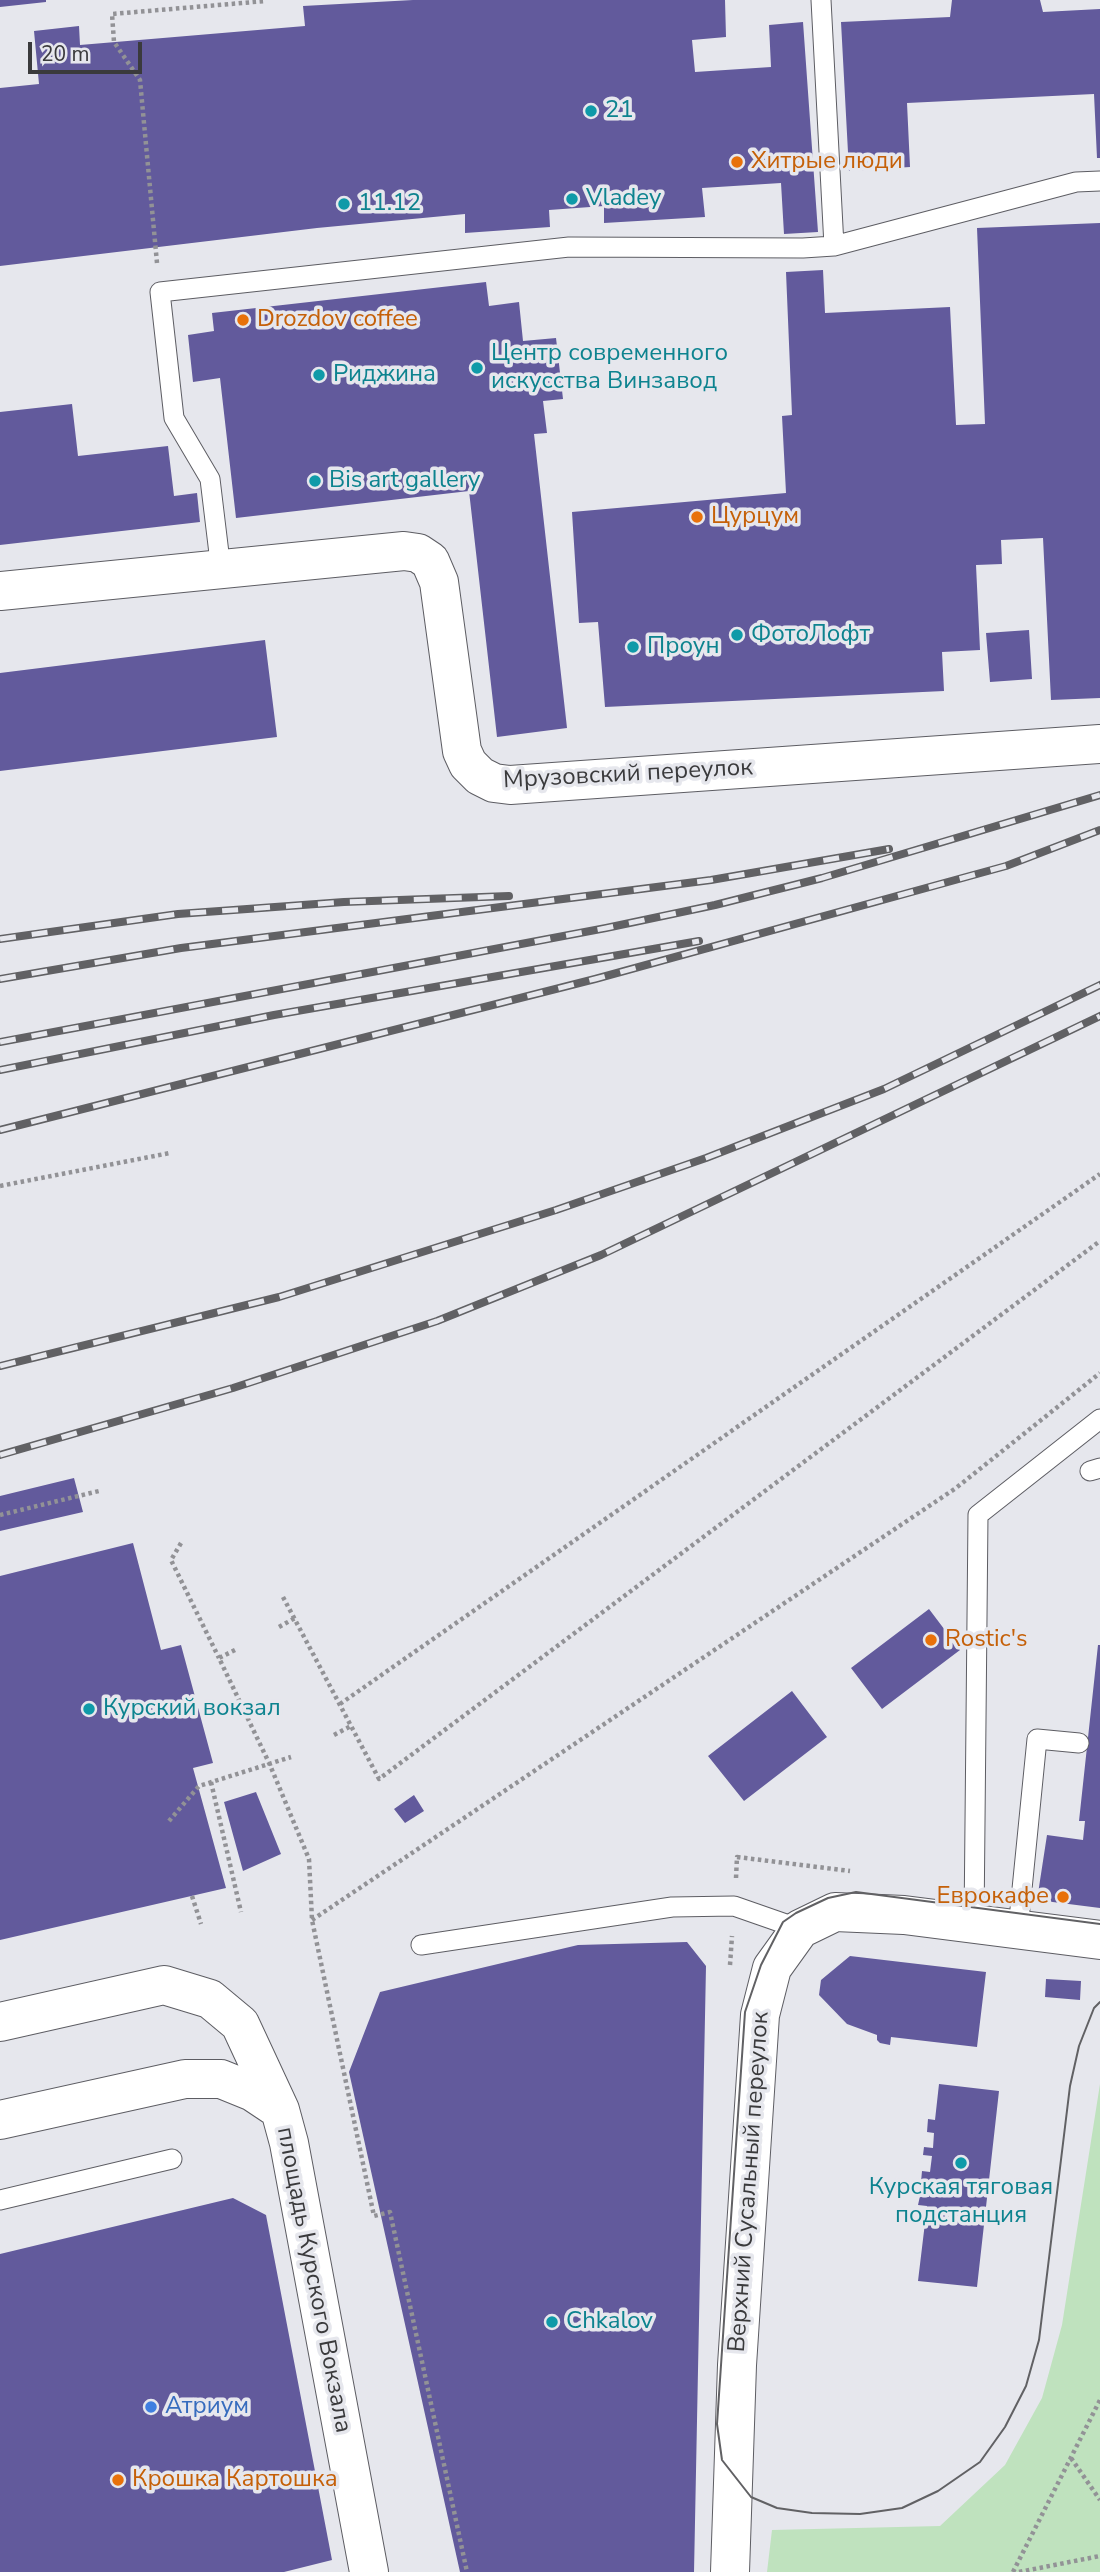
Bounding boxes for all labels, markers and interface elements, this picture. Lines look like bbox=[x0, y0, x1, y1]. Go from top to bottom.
scale bar bbox=[32, 28, 145, 72]
text: 20 m bbox=[41, 40, 90, 68]
place label: 21 bbox=[605, 97, 634, 125]
marker: 21 bbox=[583, 103, 599, 119]
place label: Хитрые люди bbox=[751, 148, 903, 176]
marker: Хитрые люди bbox=[729, 154, 745, 170]
place label: Vladey bbox=[586, 185, 661, 213]
place label: 11.12 bbox=[358, 190, 421, 218]
marker: Vladey bbox=[564, 191, 580, 207]
marker: 11.12 bbox=[336, 196, 352, 212]
place label: Drozdov coffee bbox=[257, 306, 418, 334]
marker: Drozdov coffee bbox=[235, 312, 251, 328]
place label: Центр современного искусства Винзавод bbox=[491, 340, 728, 396]
marker: Центр современного искусства Винзавод bbox=[469, 360, 485, 376]
place label: Риджина bbox=[333, 361, 436, 389]
marker: Риджина bbox=[311, 367, 327, 383]
place label: Bis art gallery bbox=[329, 467, 480, 495]
marker: Bis art gallery bbox=[307, 473, 323, 489]
place label: Цурцум bbox=[711, 503, 799, 531]
marker: Цурцум bbox=[689, 509, 705, 525]
place label: ФотоЛофт bbox=[751, 621, 870, 649]
marker: ФотоЛофт bbox=[729, 627, 745, 643]
place label: Проун bbox=[647, 633, 719, 661]
marker: Проун bbox=[625, 639, 641, 655]
street label: Мрузовский переулок bbox=[502, 754, 754, 796]
place label: Rostic's bbox=[945, 1626, 1027, 1654]
marker: Rostic's bbox=[923, 1632, 939, 1648]
place label: Курский вокзал bbox=[103, 1695, 281, 1723]
marker: Курский вокзал bbox=[81, 1701, 97, 1717]
place label: Еврокафе bbox=[936, 1883, 1049, 1911]
marker: Еврокафе bbox=[1055, 1889, 1071, 1905]
street label: Верхний Сусальный переулок bbox=[724, 2011, 776, 2353]
street label: площадь Курского Вокзала bbox=[269, 2125, 357, 2435]
marker: Курская тяговая подстанция bbox=[953, 2155, 969, 2171]
place label: Курская тяговая подстанция bbox=[869, 2174, 1053, 2230]
place label: Chkalov bbox=[566, 2308, 653, 2336]
marker: Chkalov bbox=[544, 2314, 560, 2330]
place label: Атриум bbox=[165, 2393, 249, 2421]
marker: Атриум bbox=[143, 2399, 159, 2415]
place label: Крошка Картошка bbox=[132, 2466, 338, 2494]
marker: Крошка Картошка bbox=[110, 2472, 126, 2488]

